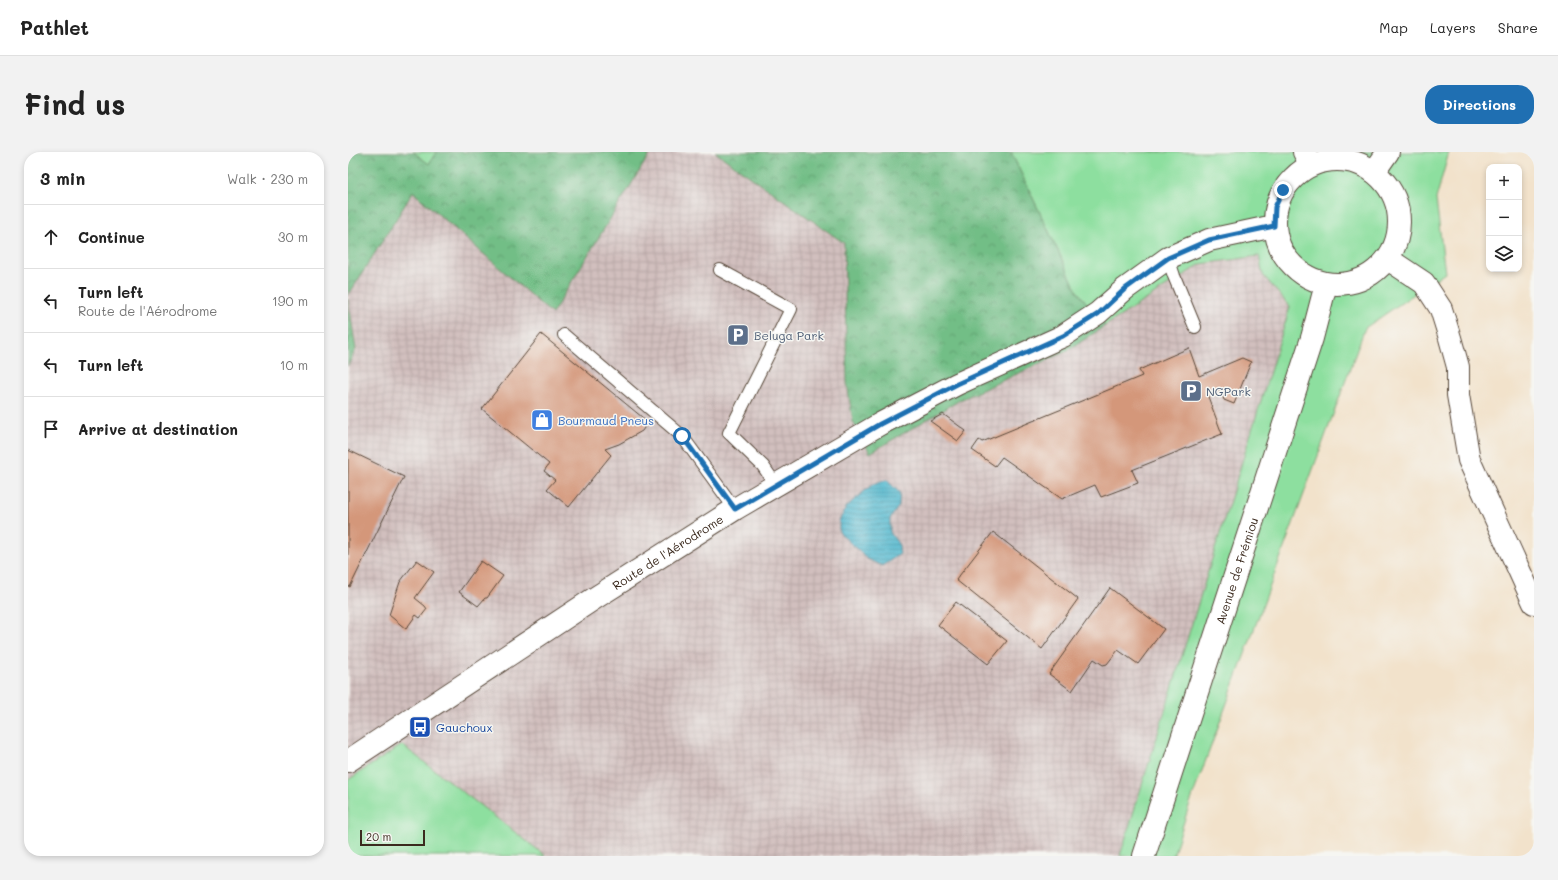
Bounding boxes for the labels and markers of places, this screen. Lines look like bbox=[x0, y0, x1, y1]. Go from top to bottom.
parking icon: Beluga Park bbox=[725, 322, 751, 348]
place label: Beluga Park bbox=[754, 327, 824, 343]
parking icon: NGPark bbox=[1178, 378, 1204, 404]
place label: NGPark bbox=[1206, 383, 1251, 399]
shop icon: Bourmaud Pneus bbox=[529, 407, 555, 433]
place label: Bourmaud Pneus bbox=[558, 412, 654, 428]
bus stop icon: Gauchoux bbox=[407, 714, 433, 740]
place label: Gauchoux bbox=[436, 719, 493, 735]

